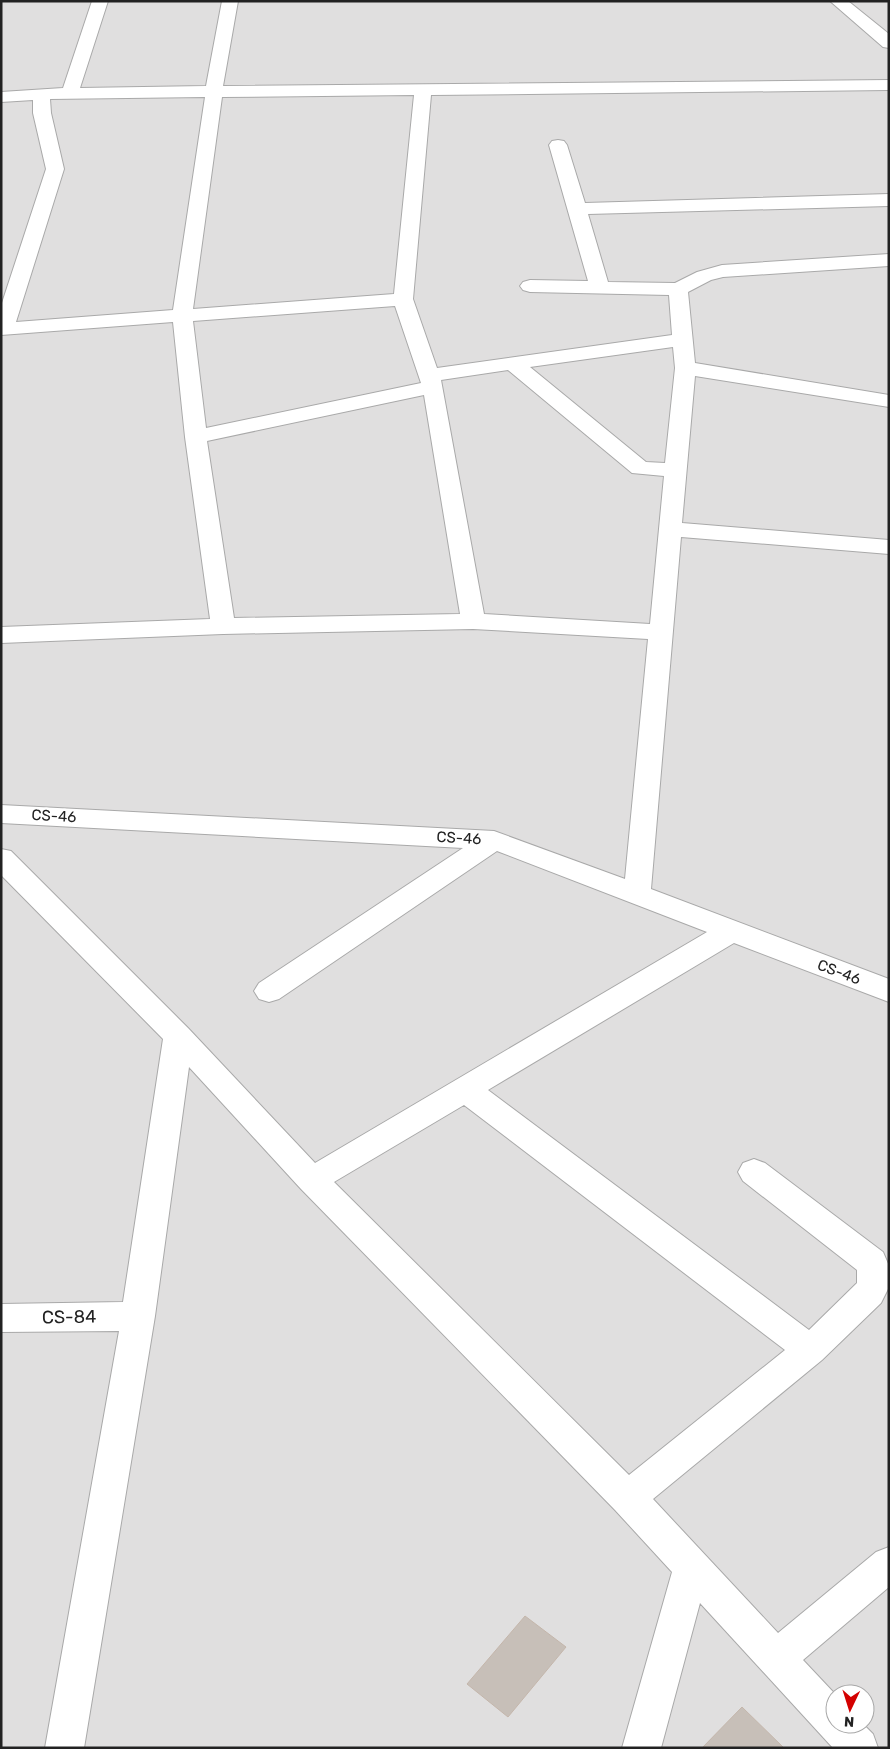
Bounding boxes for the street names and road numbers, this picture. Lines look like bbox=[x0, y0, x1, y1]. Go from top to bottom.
street label: CS-46 bbox=[31, 806, 77, 826]
street label: CS-46 bbox=[436, 828, 482, 848]
street label: CS-46 bbox=[815, 956, 863, 988]
street label: CS-84 bbox=[42, 1306, 96, 1328]

